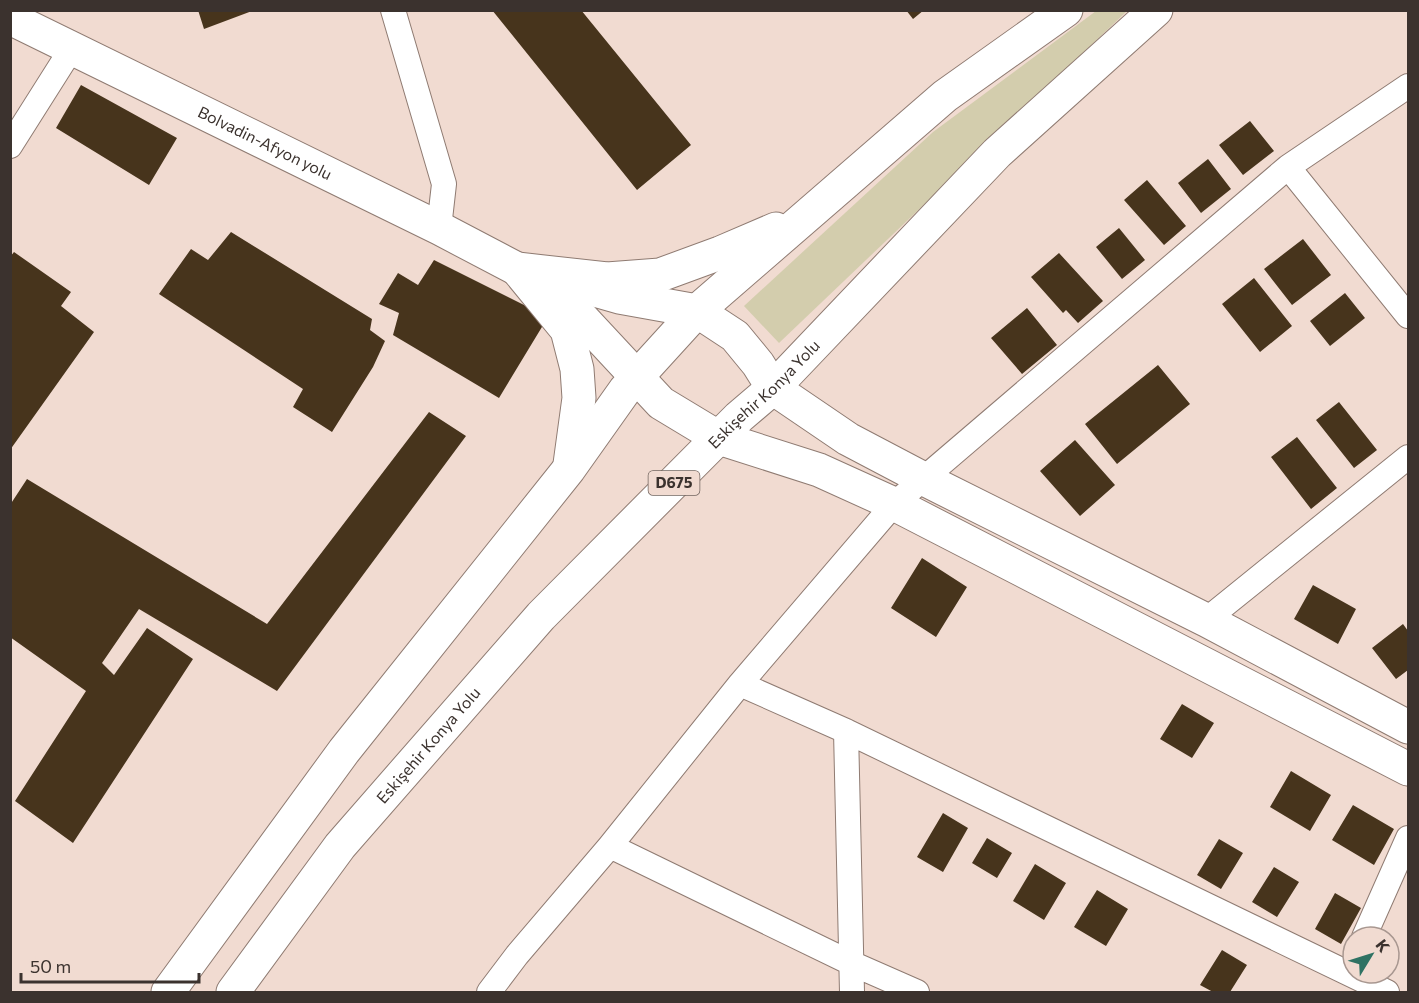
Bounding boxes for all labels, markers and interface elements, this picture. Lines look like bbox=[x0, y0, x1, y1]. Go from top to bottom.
street label: Bolvadin-Afyon yolu bbox=[195, 102, 335, 183]
street label: Eskişehir Konya Yolu bbox=[704, 335, 823, 452]
road number: D675 bbox=[648, 471, 700, 495]
street label: Eskişehir Konya Yolu bbox=[372, 683, 484, 807]
north arrow bbox=[1341, 925, 1401, 985]
text: K bbox=[1372, 935, 1394, 956]
scale bar bbox=[21, 946, 200, 984]
text: 50 m bbox=[30, 955, 71, 977]

